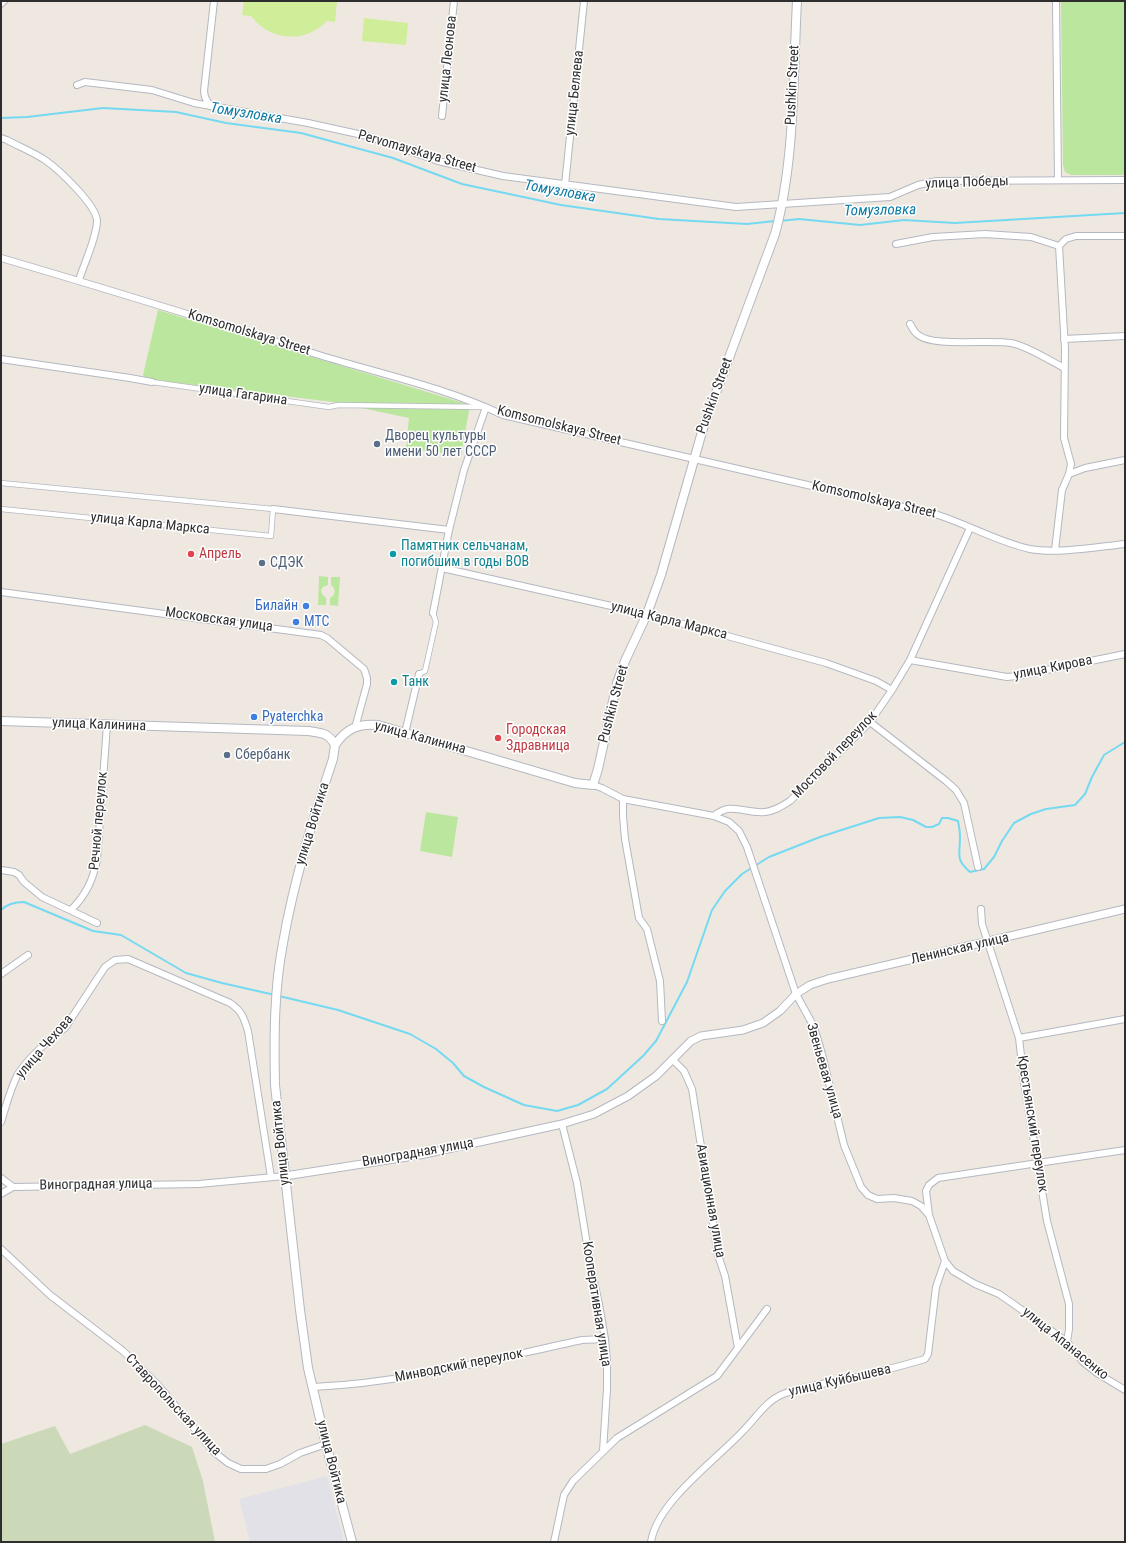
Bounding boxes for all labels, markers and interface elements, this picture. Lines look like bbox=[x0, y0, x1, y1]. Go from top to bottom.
street label: улица Леонова bbox=[435, 15, 461, 103]
street label: Pushkin Street bbox=[783, 45, 803, 125]
street label: улица Беляева bbox=[562, 50, 588, 136]
water label: Томузловка bbox=[209, 99, 283, 129]
street label: Pervomayskaya Street bbox=[356, 127, 478, 177]
street label: улица Победы bbox=[925, 173, 1009, 193]
water label: Томузловка bbox=[523, 177, 597, 207]
water label: Томузловка bbox=[844, 201, 916, 221]
street label: Komsomolskaya Street bbox=[186, 306, 312, 360]
street label: Pushkin Street bbox=[693, 356, 737, 436]
street label: улица Гагарина bbox=[198, 380, 288, 410]
street label: Komsomolskaya Street bbox=[495, 402, 623, 450]
place label: Дворец культуры имени 50 лет СССР bbox=[385, 428, 497, 460]
marker: Дворец культуры имени 50 лет СССР bbox=[372, 439, 382, 449]
street label: Komsomolskaya Street bbox=[810, 478, 938, 522]
street label: улица Карла Маркса bbox=[90, 509, 210, 539]
place label: Памятник сельчанам, погибшим в годы ВОВ bbox=[401, 538, 529, 570]
place label: Апрель bbox=[199, 546, 242, 562]
marker: Апрель bbox=[186, 549, 196, 559]
marker: Памятник сельчанам, погибшим в годы ВОВ bbox=[388, 549, 398, 559]
place label: СДЭК bbox=[270, 555, 303, 571]
marker: СДЭК bbox=[257, 558, 267, 568]
place label: Билайн bbox=[255, 598, 298, 614]
street label: улица Карла Маркса bbox=[609, 598, 729, 644]
marker: Билайн bbox=[301, 601, 311, 611]
street label: Московская улица bbox=[164, 604, 274, 636]
place label: МТС bbox=[304, 614, 329, 630]
marker: МТС bbox=[291, 617, 301, 627]
street label: улица Кирова bbox=[1012, 652, 1094, 684]
street label: Pushkin Street bbox=[596, 663, 632, 745]
place label: Танк bbox=[402, 674, 429, 690]
marker: Танк bbox=[389, 677, 399, 687]
street label: Мостовой переулок bbox=[789, 708, 881, 802]
place label: Pyaterchka bbox=[262, 709, 323, 725]
marker: Pyaterchka bbox=[249, 712, 259, 722]
street label: улица Калинина bbox=[52, 715, 146, 735]
street label: улица Калинина bbox=[372, 718, 468, 758]
place label: Городская Здравница bbox=[506, 722, 570, 754]
marker: Городская Здравница bbox=[493, 733, 503, 743]
place label: Сбербанк bbox=[235, 747, 291, 763]
marker: Сбербанк bbox=[222, 750, 232, 760]
street label: Речной переулок bbox=[86, 771, 112, 871]
street label: улица Войтика bbox=[292, 781, 334, 867]
street label: Ленинская улица bbox=[909, 930, 1011, 968]
street label: улица Чехова bbox=[13, 1012, 77, 1082]
street label: Звеньевая улица bbox=[802, 1021, 846, 1121]
street label: Крестьянский переулок bbox=[1013, 1054, 1051, 1194]
street label: улица Войтика bbox=[268, 1100, 294, 1186]
street label: Виноградная улица bbox=[361, 1135, 475, 1171]
street label: Авиационная улица bbox=[692, 1143, 728, 1259]
street label: Виноградная улица bbox=[39, 1176, 153, 1194]
street label: Кооперативная улица bbox=[578, 1240, 614, 1368]
street label: улица Апанасенко bbox=[1018, 1304, 1112, 1384]
street label: Минводский переулок bbox=[394, 1345, 524, 1387]
street label: Ставропольская улица bbox=[121, 1351, 225, 1459]
street label: улица Куйбышева bbox=[787, 1361, 893, 1401]
street label: улица Войтика bbox=[313, 1419, 349, 1505]

